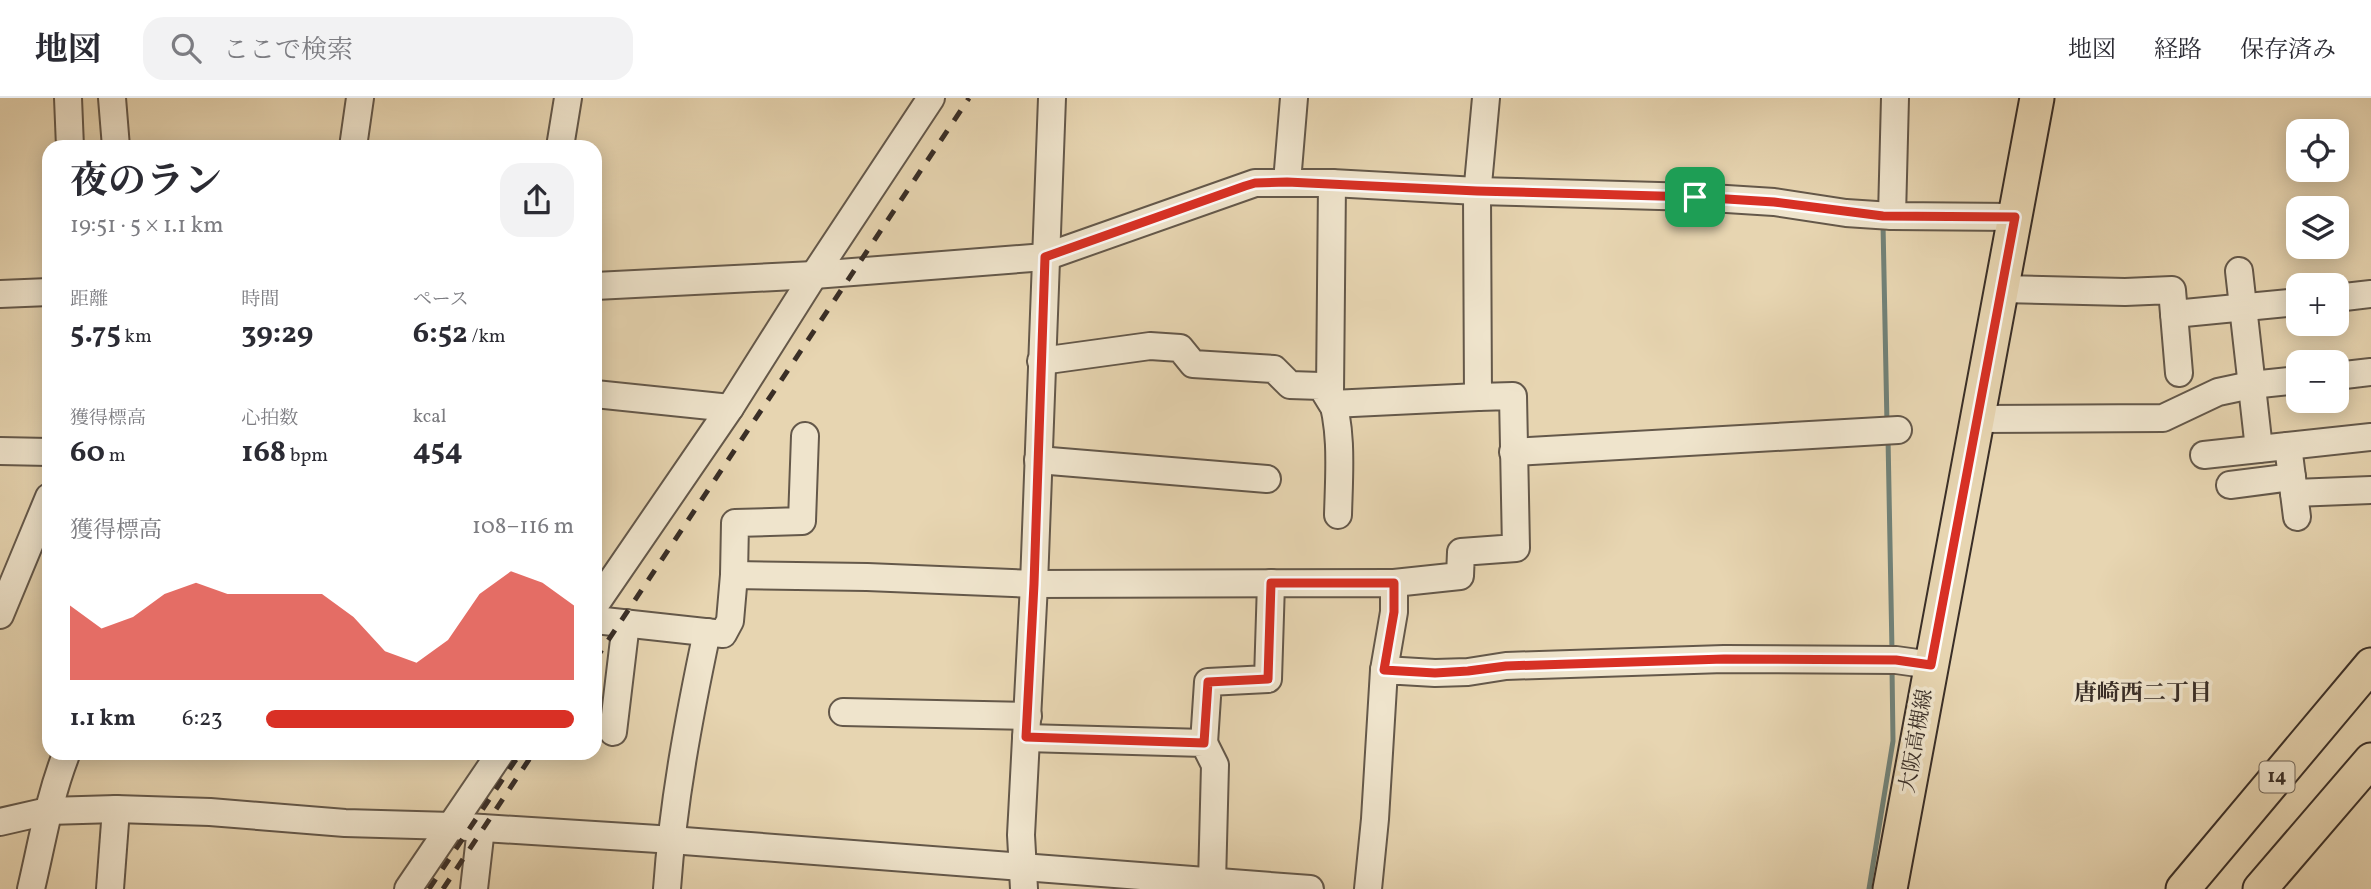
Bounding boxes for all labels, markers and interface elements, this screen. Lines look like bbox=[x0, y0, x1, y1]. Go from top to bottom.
search box bbox=[143, 17, 633, 80]
text: 地図 bbox=[35, 29, 101, 75]
icon: search bbox=[167, 29, 205, 67]
text: ここで検索 bbox=[223, 33, 353, 69]
text: 地図 bbox=[2068, 34, 2116, 68]
text: 経路 bbox=[2154, 34, 2202, 68]
text: 保存済み bbox=[2240, 34, 2336, 68]
map controls bbox=[2286, 119, 2349, 413]
button: locate bbox=[2286, 119, 2349, 182]
text: 夜のラン bbox=[70, 157, 222, 210]
button: share bbox=[500, 163, 574, 237]
pin bbox=[1665, 167, 1725, 227]
icon: arrive bbox=[1676, 178, 1714, 216]
button: layers bbox=[2286, 196, 2349, 259]
text: 19:51 · 5 × 1.1 km bbox=[70, 210, 224, 242]
button: + bbox=[2286, 273, 2349, 336]
text: 距離 bbox=[70, 287, 108, 313]
text: 時間 bbox=[241, 287, 279, 313]
text: ペース bbox=[413, 287, 469, 313]
text: 5.75 bbox=[70, 313, 121, 355]
text: 39:29 bbox=[241, 313, 313, 355]
text: 6:52 bbox=[413, 313, 468, 355]
text: km bbox=[121, 324, 152, 350]
text: /km bbox=[468, 324, 506, 350]
button: − bbox=[2286, 350, 2349, 413]
text: kcal bbox=[413, 404, 446, 430]
text: 獲得標高 bbox=[70, 406, 146, 432]
text: 心拍数 bbox=[241, 406, 298, 432]
text: 454 bbox=[413, 430, 463, 472]
text: 60 bbox=[70, 432, 105, 474]
text: 168 bbox=[241, 432, 286, 474]
text: m bbox=[105, 443, 126, 469]
text: bpm bbox=[286, 443, 328, 469]
text: 108–116 m bbox=[472, 511, 574, 543]
text: 獲得標高 bbox=[70, 515, 162, 547]
district label: 唐崎西二丁目 bbox=[2074, 678, 2212, 710]
street label: 大阪高槻線 bbox=[1894, 687, 1940, 795]
text: 1.1 km bbox=[70, 703, 136, 735]
text: 6:23 bbox=[182, 703, 223, 735]
road number: 14 bbox=[2260, 762, 2294, 792]

